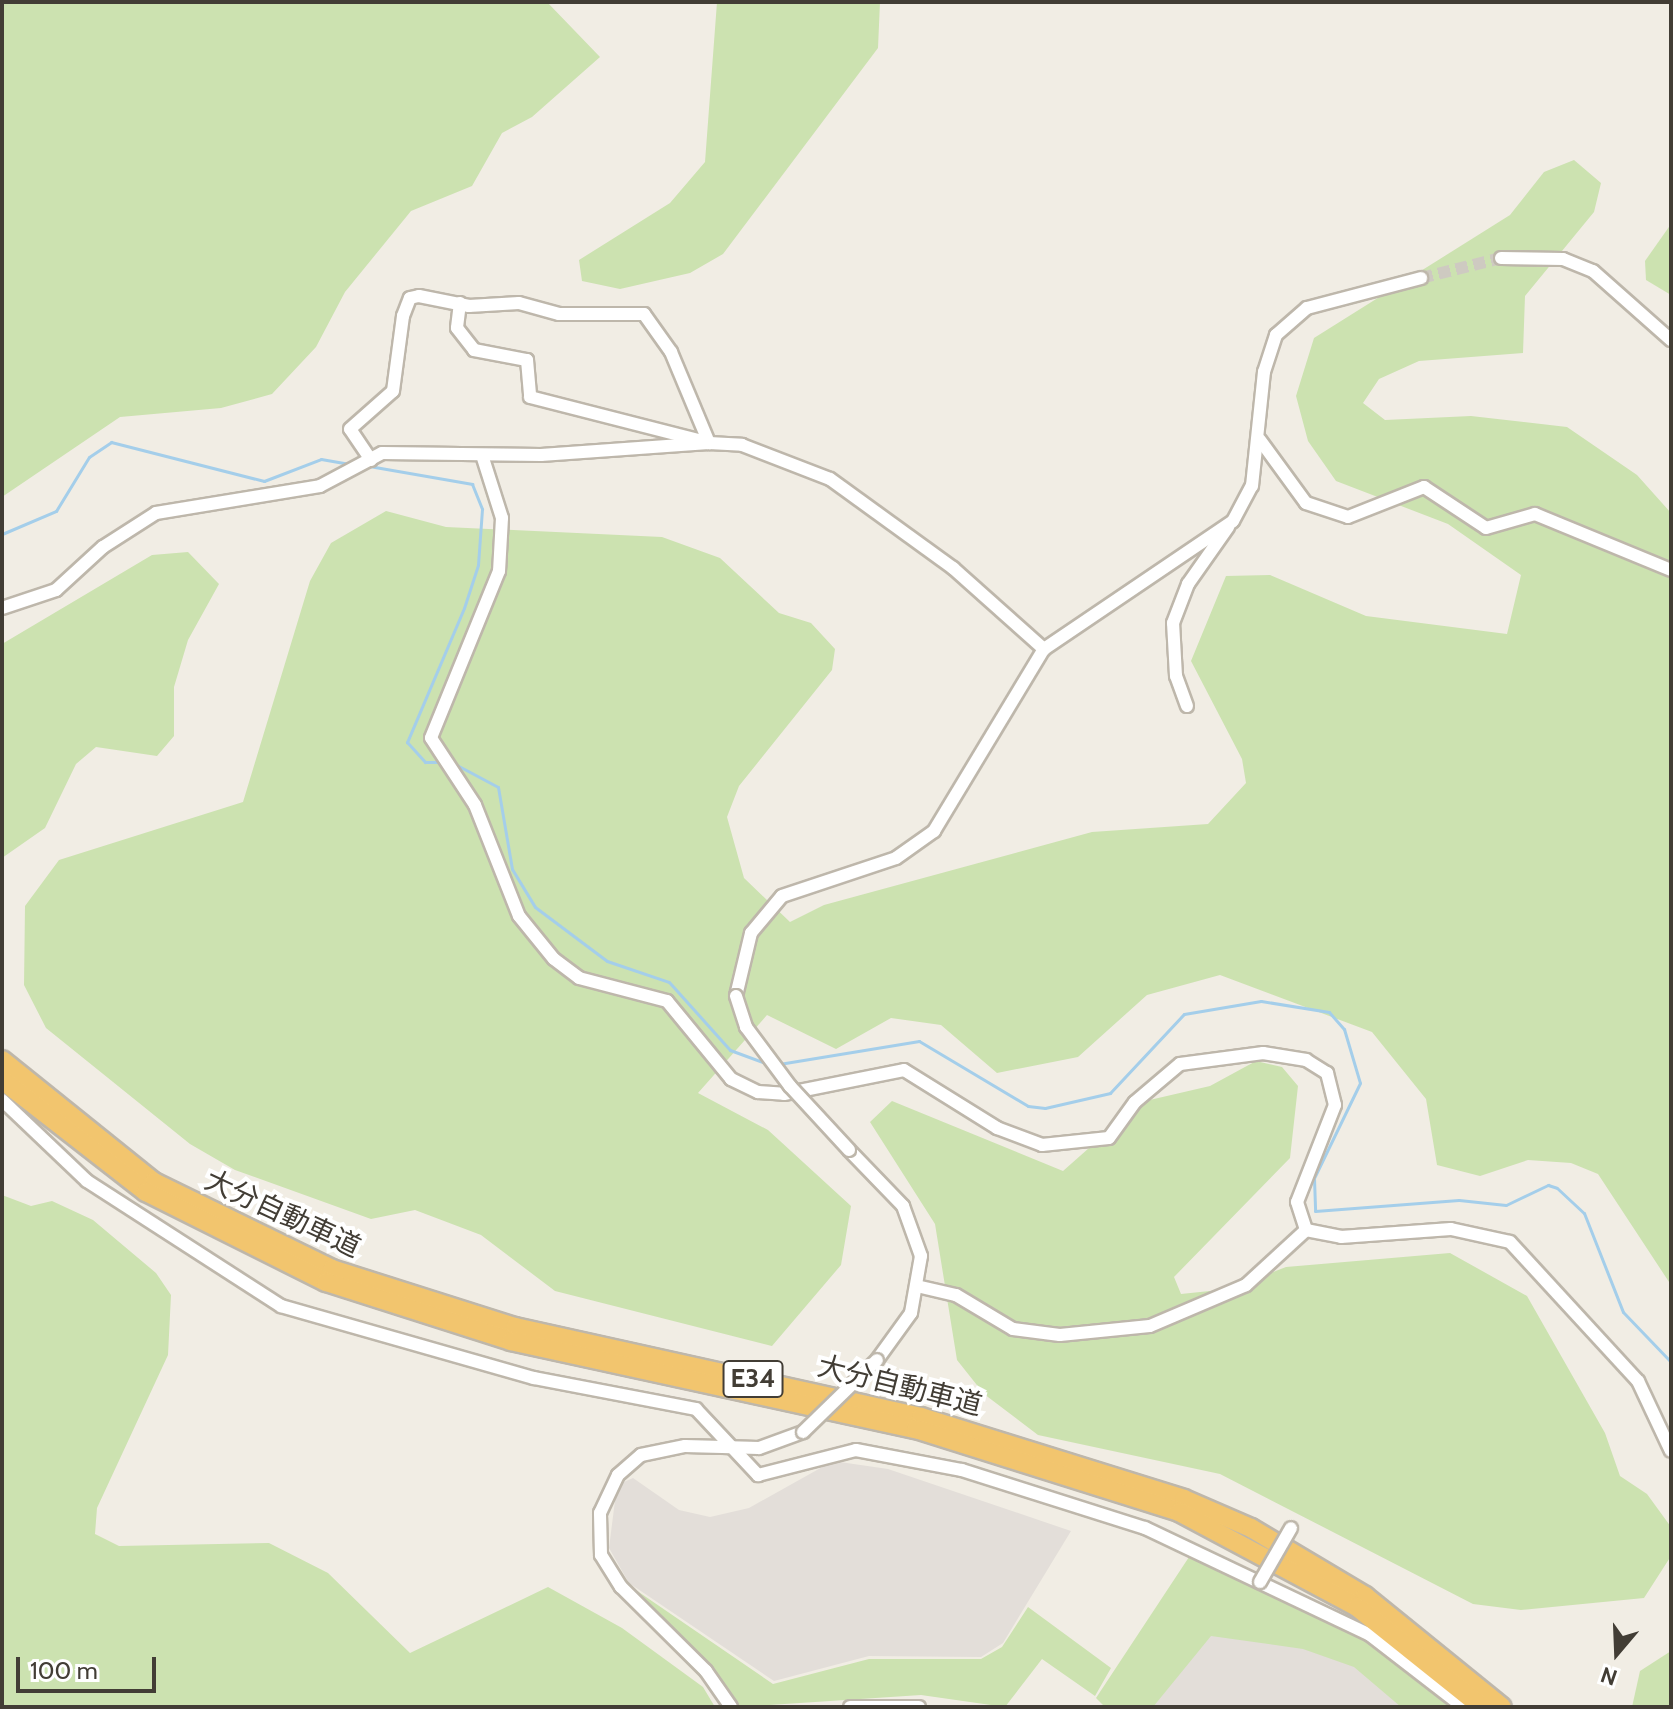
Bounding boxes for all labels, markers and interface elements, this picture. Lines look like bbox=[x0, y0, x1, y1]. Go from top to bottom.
street label: 大分自動車道 bbox=[200, 1162, 366, 1264]
street label: 大分自動車道 bbox=[814, 1348, 986, 1422]
road number: E34 bbox=[721, 1357, 785, 1401]
north arrow bbox=[1577, 1613, 1657, 1693]
scale bar bbox=[20, 1641, 160, 1691]
text: 100 m bbox=[30, 1656, 98, 1685]
text: N bbox=[1597, 1661, 1621, 1691]

